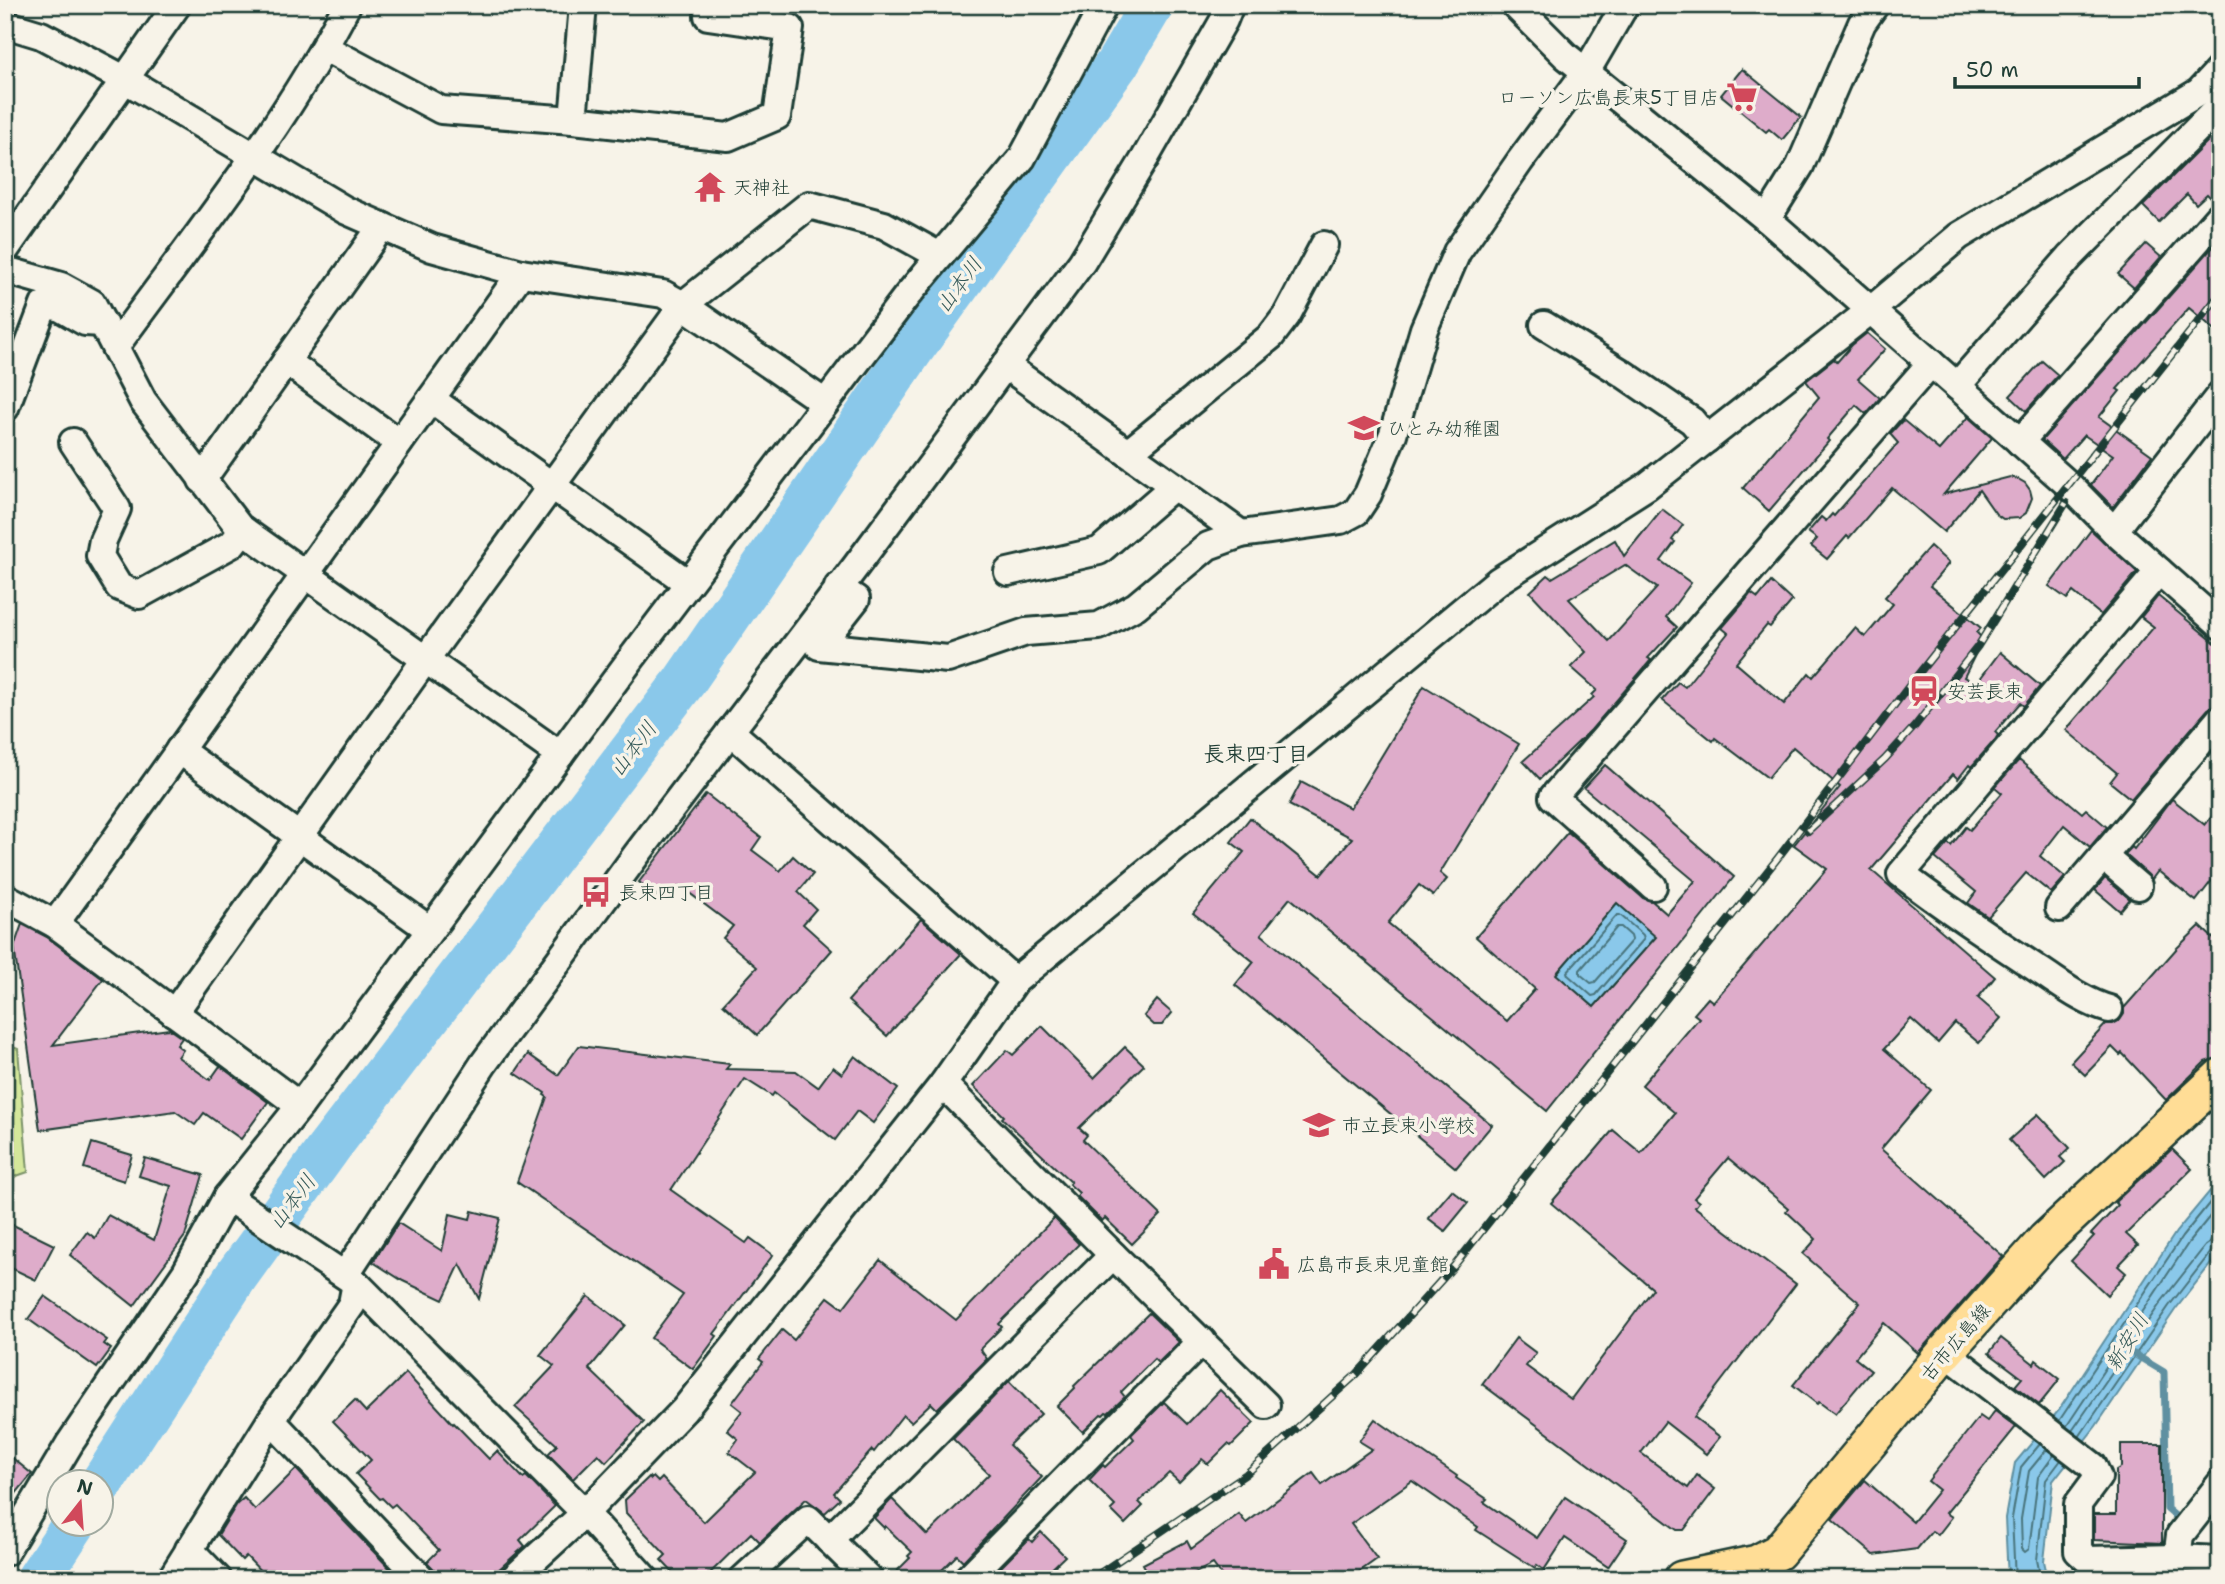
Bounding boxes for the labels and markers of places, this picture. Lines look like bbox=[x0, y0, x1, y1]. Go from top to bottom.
supermarket icon: ローソン広島長束5丁目店 bbox=[1725, 80, 1759, 114]
place label: ローソン広島長束5丁目店 bbox=[1498, 85, 1719, 110]
temple icon: 天神社 bbox=[693, 170, 727, 204]
place label: 天神社 bbox=[733, 175, 790, 200]
school or university icon: ひとみ幼稚園 bbox=[1347, 411, 1381, 445]
place label: ひとみ幼稚園 bbox=[1387, 416, 1501, 441]
station icon: 安芸長束 bbox=[1907, 674, 1941, 708]
place label: 安芸長束 bbox=[1947, 679, 2023, 704]
bus stop icon: 長束四丁目 bbox=[579, 875, 613, 909]
place label: 長束四丁目 bbox=[619, 880, 714, 905]
school or university icon: 市立長束小学校 bbox=[1302, 1108, 1336, 1142]
place label: 市立長束小学校 bbox=[1342, 1113, 1475, 1138]
public building icon: 広島市長束児童館 bbox=[1257, 1247, 1291, 1281]
place label: 広島市長束児童館 bbox=[1297, 1252, 1449, 1277]

